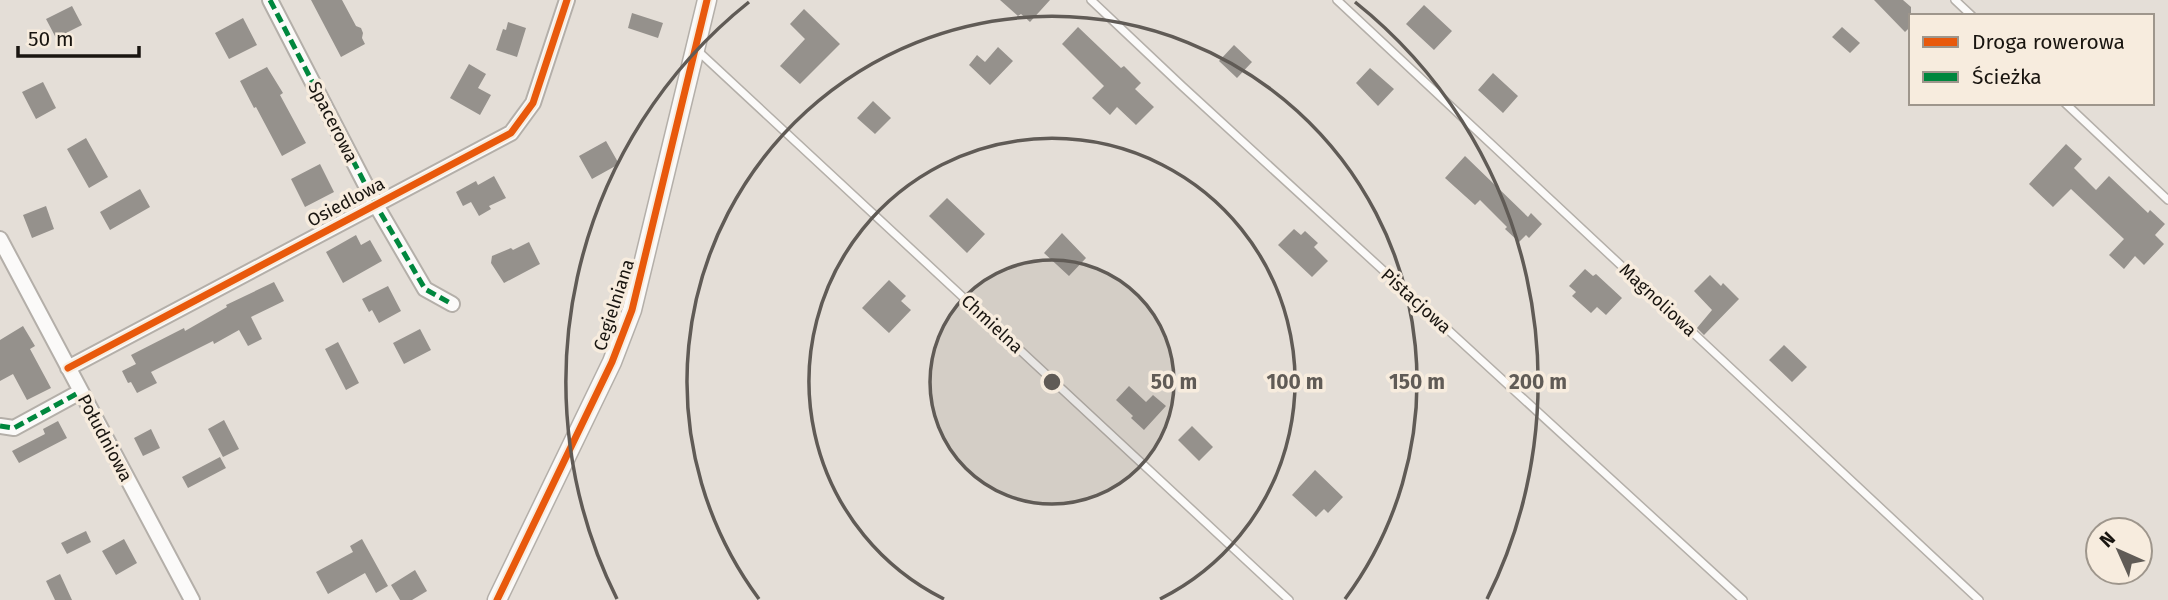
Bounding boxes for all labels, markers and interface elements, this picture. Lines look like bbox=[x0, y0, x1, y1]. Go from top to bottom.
scale bar bbox=[18, 14, 138, 58]
legend bbox=[1909, 14, 2154, 105]
text: 50 m bbox=[28, 26, 74, 52]
text: Droga rowerowa bbox=[1972, 29, 2125, 55]
text: Ścieżka bbox=[1972, 64, 2042, 90]
street label: Spacerowa bbox=[303, 78, 363, 166]
street label: Osiedlowa bbox=[303, 172, 389, 232]
street label: Cegielniana bbox=[589, 257, 639, 353]
street label: Magnoliowa bbox=[1615, 259, 1701, 341]
street label: Pistacjowa bbox=[1376, 264, 1456, 338]
street label: Chmielna bbox=[957, 290, 1027, 358]
text: 50 m bbox=[1151, 369, 1197, 395]
text: 100 m bbox=[1266, 369, 1324, 395]
text: 150 m bbox=[1389, 369, 1445, 395]
text: 200 m bbox=[1509, 369, 1567, 395]
centre of rings bbox=[1040, 370, 1064, 394]
street label: Południowa bbox=[73, 390, 137, 486]
north arrow bbox=[2084, 516, 2154, 586]
text: N bbox=[2095, 527, 2120, 552]

